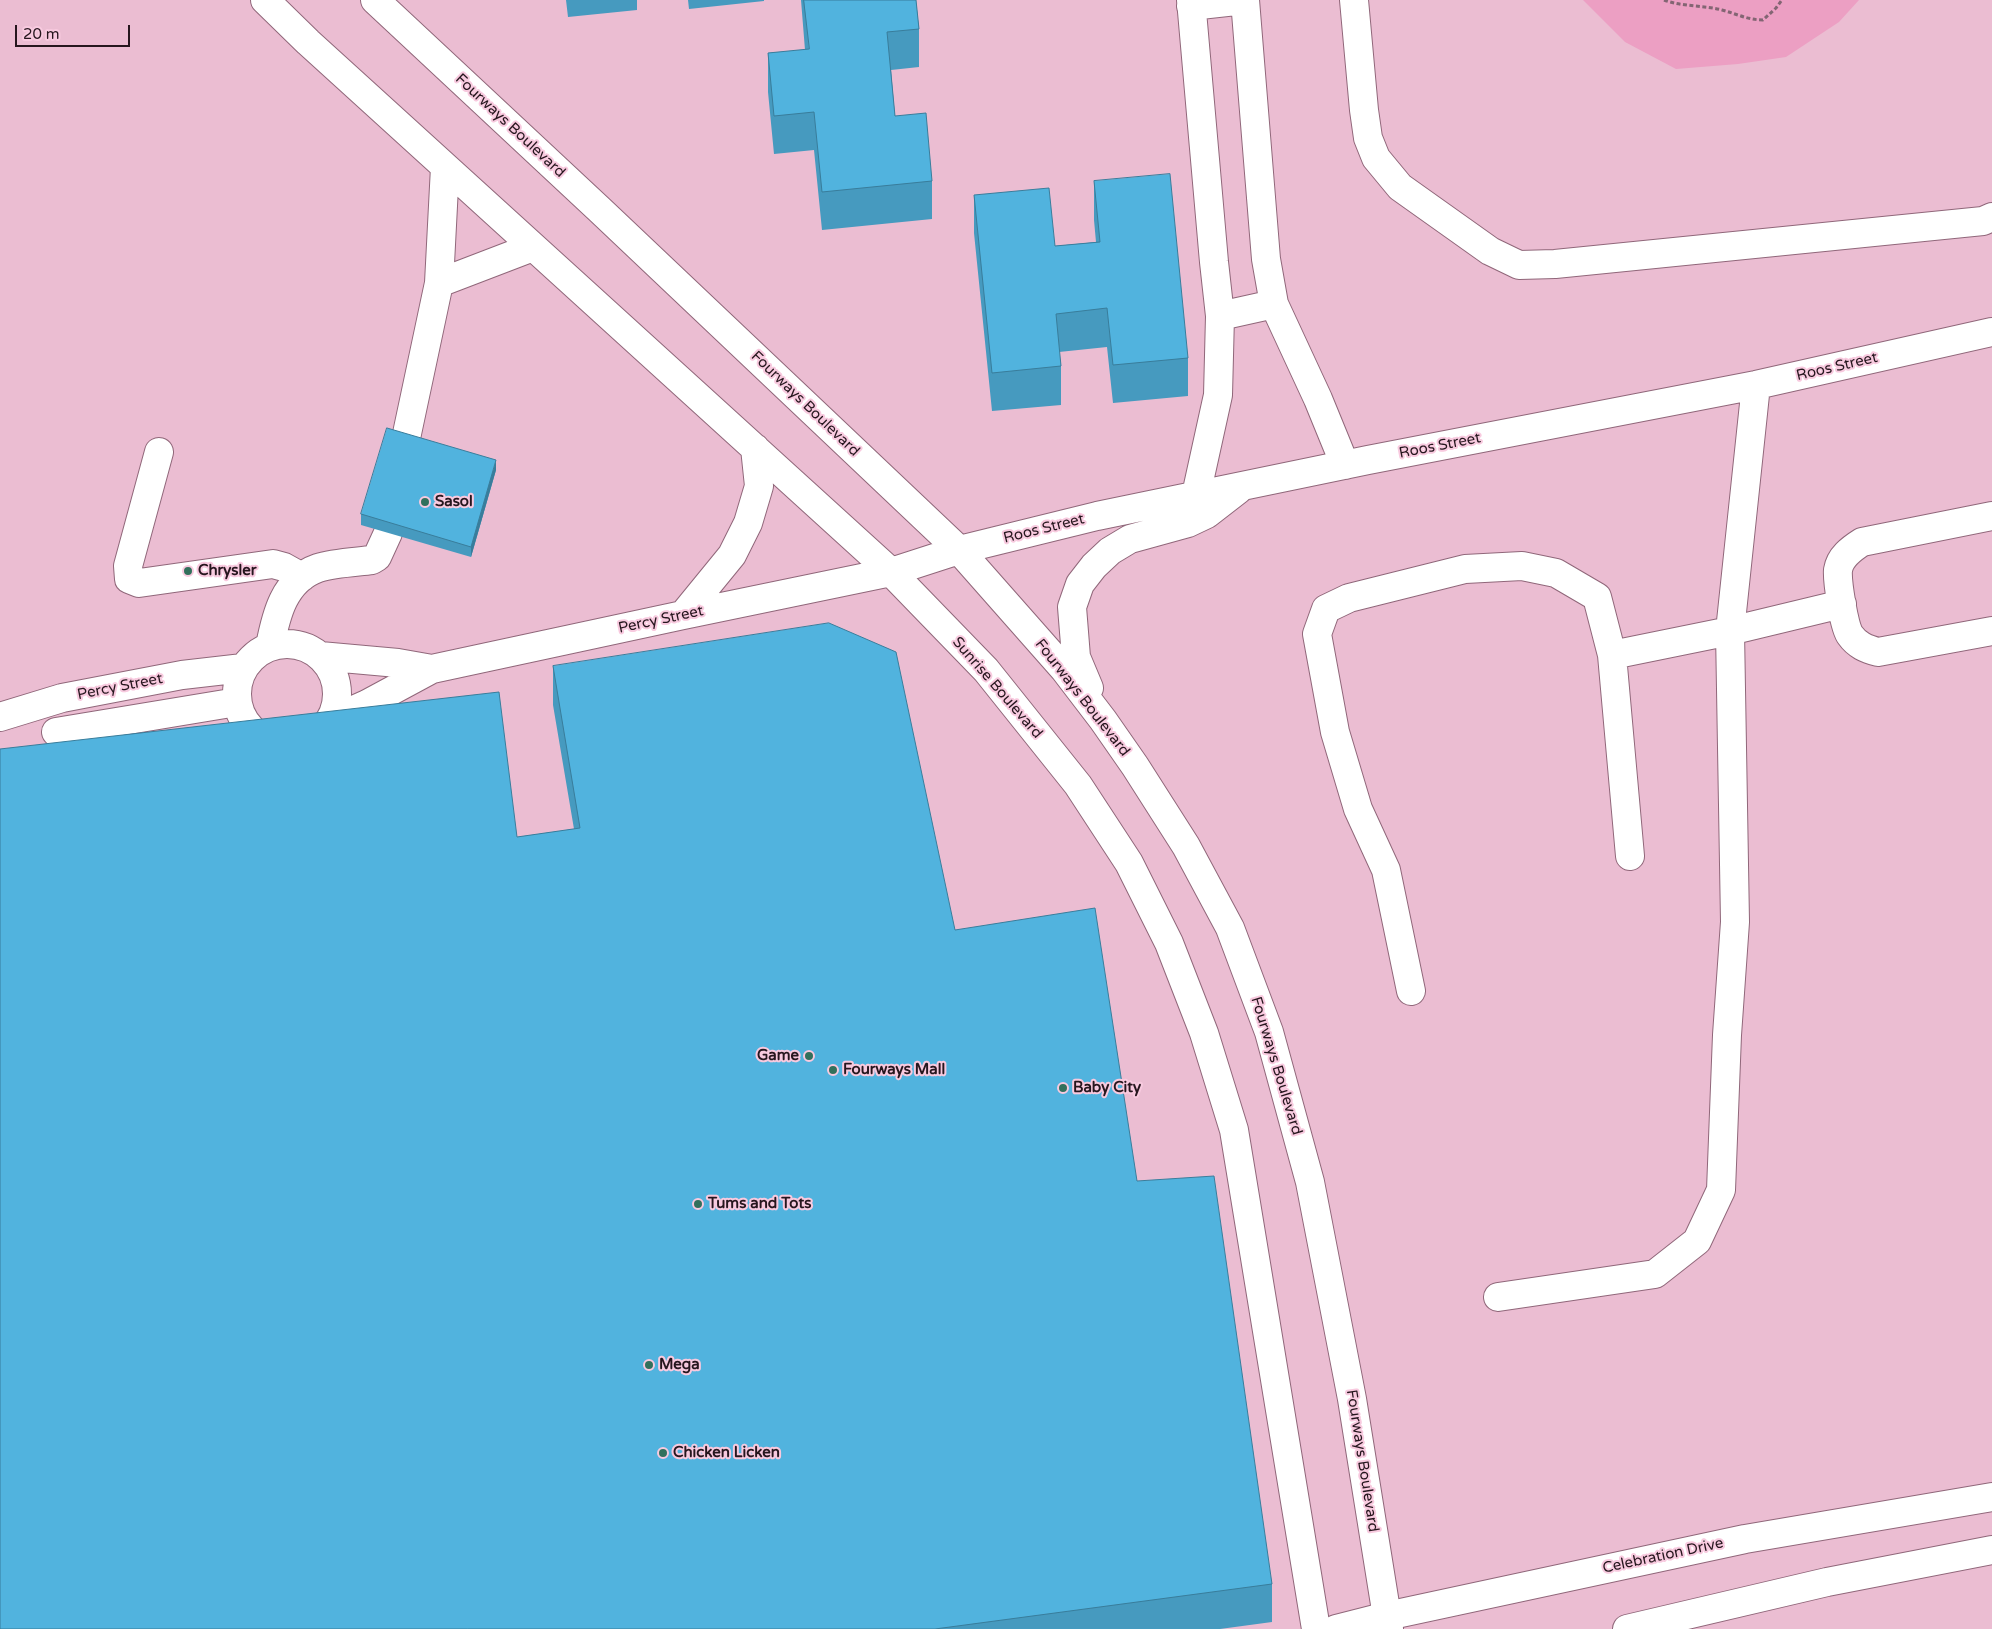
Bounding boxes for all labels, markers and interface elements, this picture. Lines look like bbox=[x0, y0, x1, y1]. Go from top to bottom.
scale bar bbox=[18, 15, 132, 47]
text: 20 m bbox=[23, 25, 60, 43]
street label: Fourways Boulevard bbox=[451, 70, 569, 182]
street label: Fourways Boulevard bbox=[747, 348, 863, 460]
street label: Roos Street bbox=[1795, 349, 1879, 385]
street label: Roos Street bbox=[1398, 429, 1482, 463]
place label: Sasol bbox=[435, 493, 473, 511]
marker: Sasol bbox=[419, 496, 431, 508]
street label: Roos Street bbox=[1002, 510, 1086, 548]
place label: Chrysler bbox=[198, 562, 257, 580]
marker: Chrysler bbox=[182, 565, 194, 577]
street label: Percy Street bbox=[617, 602, 705, 638]
street label: Sunrise Boulevard bbox=[948, 634, 1046, 742]
street label: Fourways Boulevard bbox=[1031, 636, 1133, 760]
street label: Percy Street bbox=[76, 670, 164, 704]
street label: Fourways Boulevard bbox=[1246, 995, 1306, 1137]
place label: Game bbox=[757, 1047, 799, 1065]
marker: Game bbox=[803, 1050, 815, 1062]
place label: Fourways Mall bbox=[843, 1061, 945, 1079]
marker: Fourways Mall bbox=[827, 1064, 839, 1076]
place label: Baby City bbox=[1073, 1079, 1141, 1097]
marker: Baby City bbox=[1057, 1082, 1069, 1094]
place label: Tums and Tots bbox=[708, 1195, 811, 1213]
marker: Tums and Tots bbox=[692, 1198, 704, 1210]
place label: Mega bbox=[659, 1356, 700, 1374]
marker: Mega bbox=[643, 1359, 655, 1371]
street label: Fourways Boulevard bbox=[1342, 1389, 1382, 1533]
place label: Chicken Licken bbox=[673, 1444, 780, 1462]
marker: Chicken Licken bbox=[657, 1447, 669, 1459]
street label: Celebration Drive bbox=[1601, 1534, 1725, 1578]

